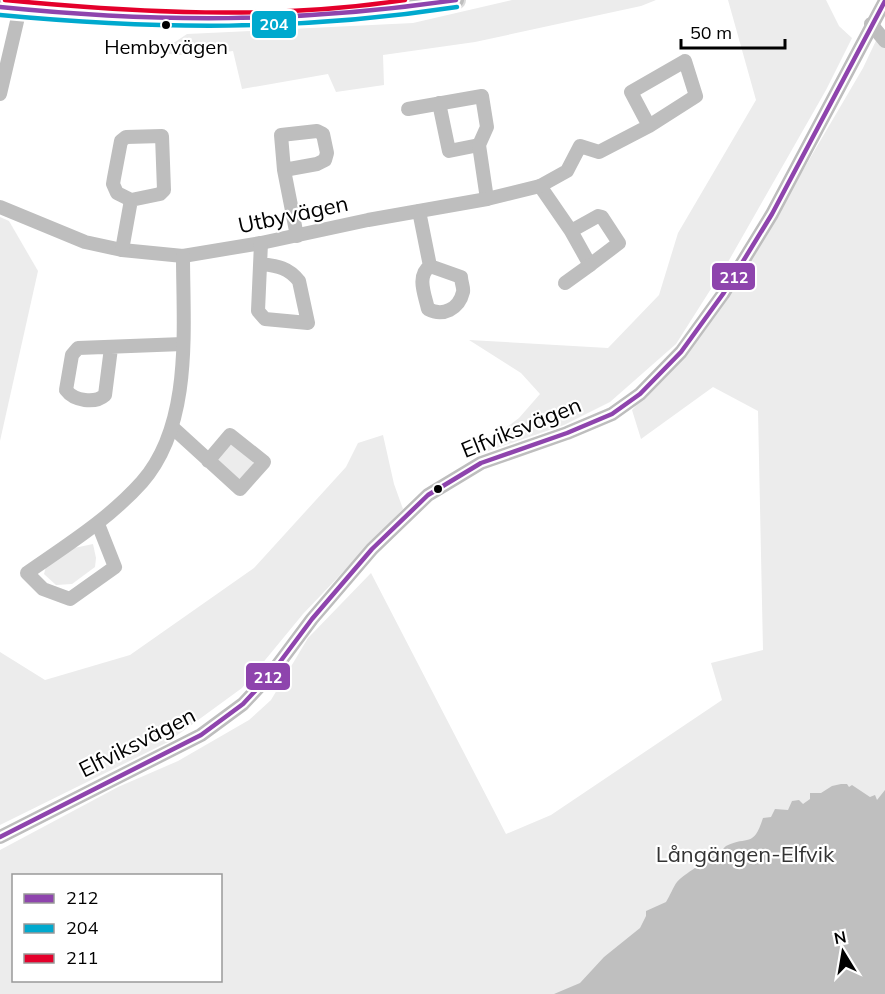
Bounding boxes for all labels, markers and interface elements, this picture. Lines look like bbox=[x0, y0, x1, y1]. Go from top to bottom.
line badge: 204 bbox=[251, 10, 297, 39]
scale bar bbox=[681, 12, 784, 50]
text: 204 bbox=[260, 14, 289, 34]
marker: Hembyvägen bbox=[160, 19, 172, 31]
text: 50 m bbox=[690, 21, 732, 44]
place label: Hembyvägen bbox=[104, 34, 228, 59]
street label: Utbyvägen bbox=[235, 189, 351, 239]
line badge: 212 bbox=[711, 262, 756, 291]
text: 212 bbox=[720, 267, 748, 287]
street label: Elfviksvägen bbox=[457, 390, 585, 464]
unlabelled marker bbox=[432, 483, 444, 495]
line badge: 212 bbox=[245, 662, 291, 691]
text: 212 bbox=[254, 667, 282, 687]
street label: Elfviksvägen bbox=[74, 701, 200, 783]
park label: Långängen-Elfvik bbox=[656, 840, 835, 868]
legend bbox=[12, 874, 222, 982]
text: 212 bbox=[66, 886, 98, 909]
text: 204 bbox=[66, 916, 99, 939]
north arrow bbox=[813, 922, 873, 982]
text: N bbox=[832, 926, 848, 948]
text: 211 bbox=[66, 946, 98, 969]

